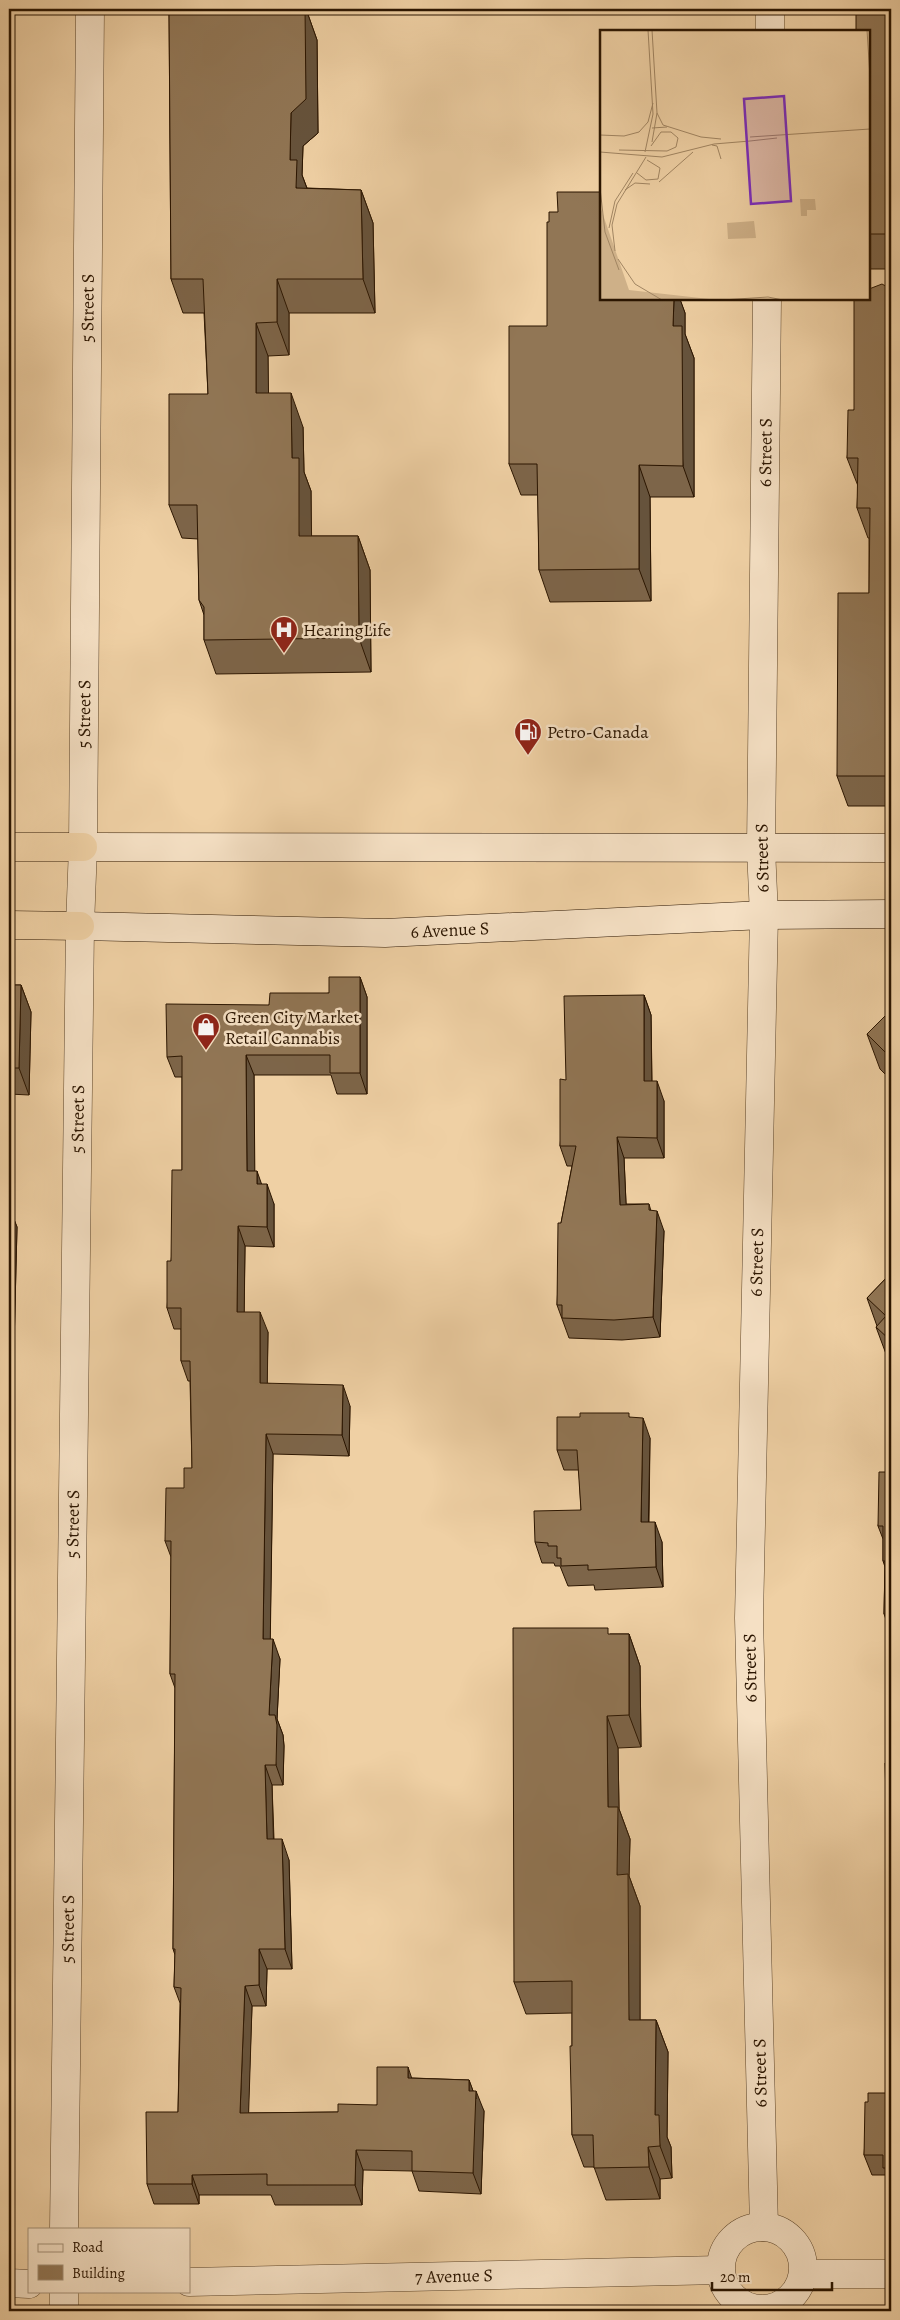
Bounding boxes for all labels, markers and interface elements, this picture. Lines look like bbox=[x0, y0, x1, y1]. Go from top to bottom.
inset map bbox=[600, 30, 870, 300]
street label: 5 Street S bbox=[75, 274, 100, 343]
street label: 6 Street S bbox=[753, 418, 778, 487]
hospital icon: HearingLife bbox=[269, 615, 299, 654]
place label: HearingLife bbox=[303, 618, 391, 642]
street label: 5 Street S bbox=[72, 680, 96, 749]
fuel station icon: Petro-Canada bbox=[513, 717, 543, 756]
place label: Petro-Canada bbox=[547, 720, 649, 744]
street label: 6 Street S bbox=[749, 823, 775, 893]
street label: 6 Avenue S bbox=[410, 916, 490, 944]
place label: Green City Market Retail Cannabis bbox=[225, 1005, 359, 1050]
shop icon: Green City Market Retail Cannabis bbox=[191, 1012, 221, 1051]
street label: 5 Street S bbox=[65, 1085, 90, 1154]
street label: 6 Street S bbox=[744, 1227, 769, 1297]
street label: 5 Street S bbox=[60, 1490, 85, 1559]
street label: 6 Street S bbox=[737, 1633, 763, 1703]
street label: 5 Street S bbox=[55, 1894, 80, 1964]
street label: 6 Street S bbox=[747, 2038, 773, 2108]
legend bbox=[28, 2228, 190, 2292]
text: Road bbox=[72, 2237, 104, 2257]
scale bar bbox=[712, 2260, 832, 2292]
text: Building bbox=[72, 2263, 125, 2283]
street label: 7 Avenue S bbox=[415, 2263, 493, 2289]
text: 20 m bbox=[720, 2267, 751, 2287]

